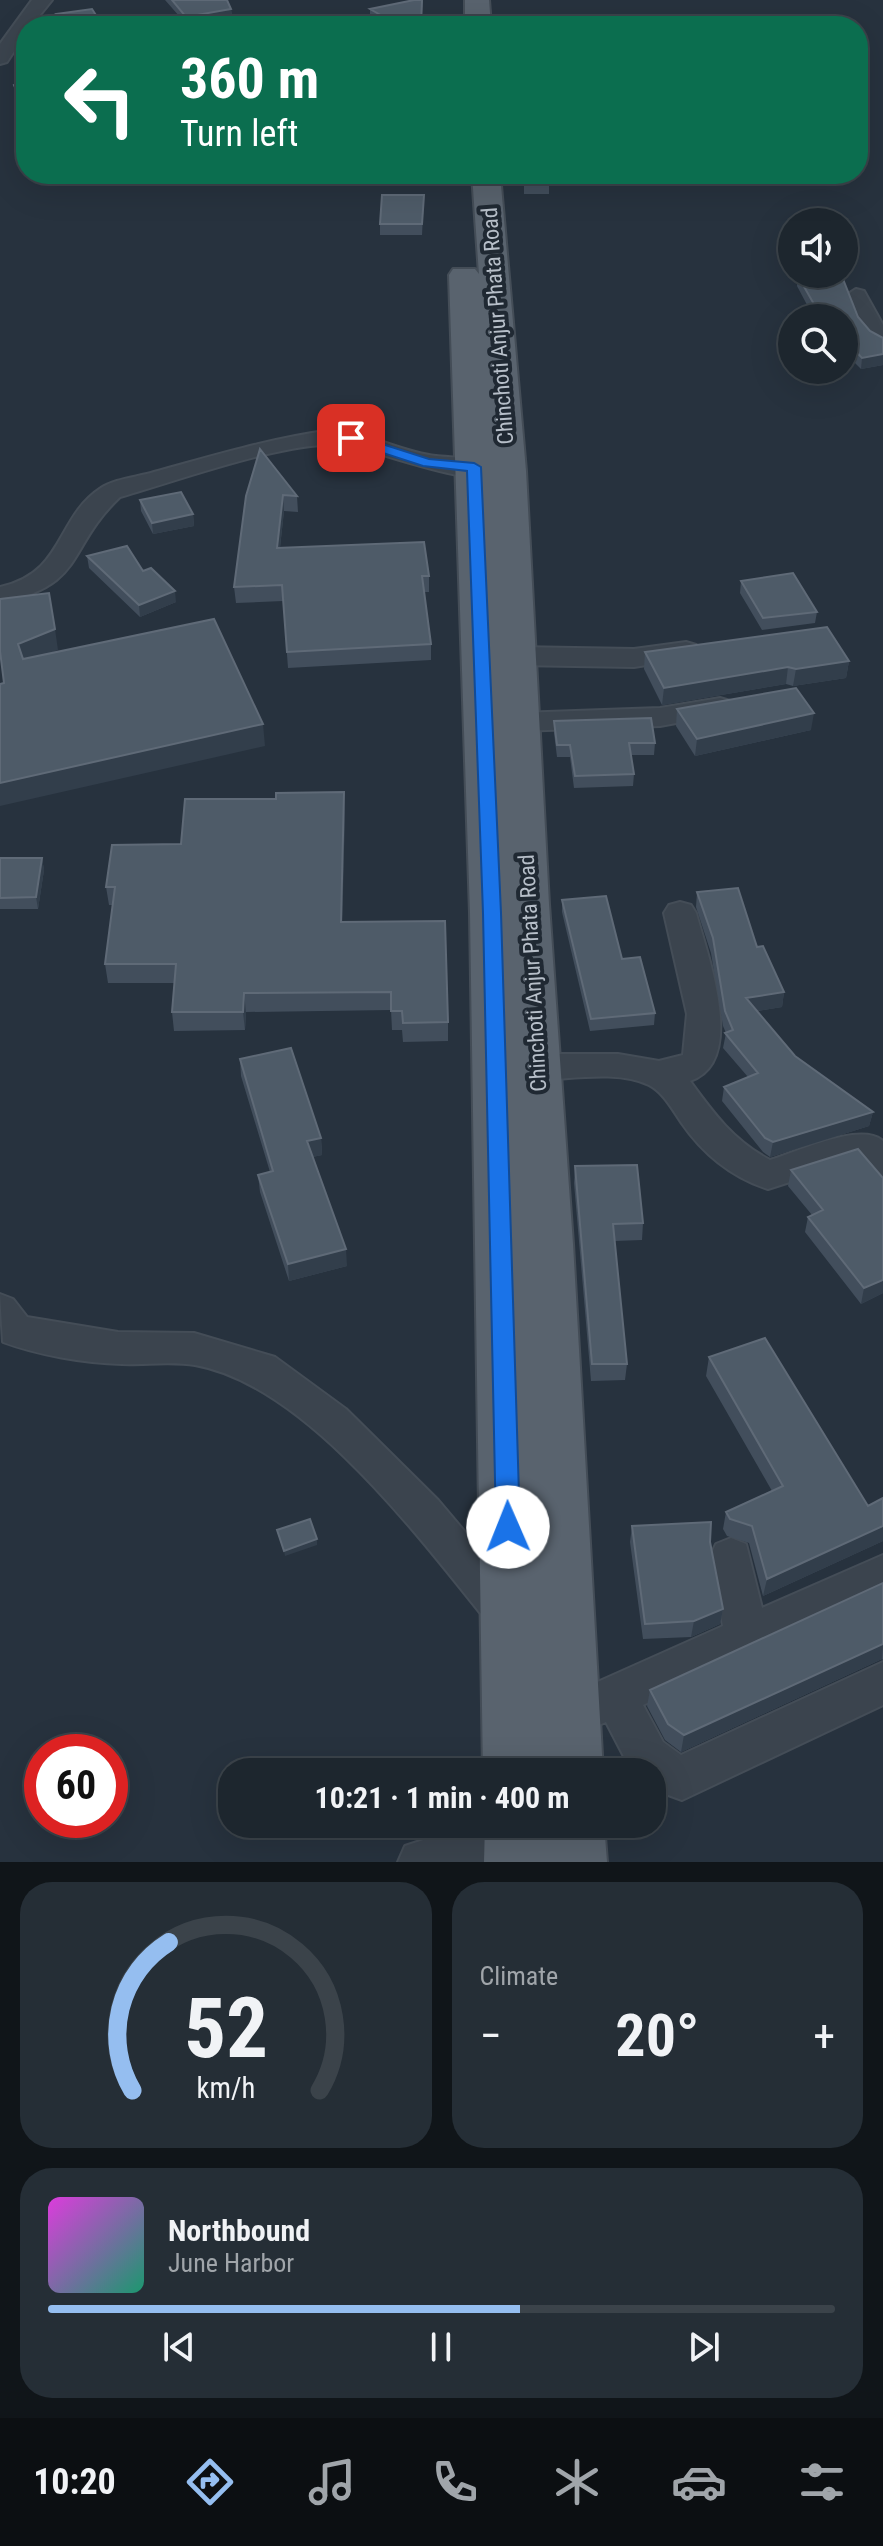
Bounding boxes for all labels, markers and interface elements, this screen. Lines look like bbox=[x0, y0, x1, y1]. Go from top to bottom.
text: 360 m bbox=[180, 46, 319, 112]
icon: left bbox=[48, 48, 152, 152]
text: Turn left bbox=[180, 113, 298, 155]
street label: Chinchoti Anjur Phata Road bbox=[477, 207, 518, 445]
map controls bbox=[778, 208, 858, 384]
button: sound bbox=[778, 208, 858, 288]
button: search bbox=[778, 304, 858, 384]
pin bbox=[317, 404, 385, 472]
icon: arrive bbox=[329, 416, 373, 460]
street label: Chinchoti Anjur Phata Road bbox=[514, 854, 551, 1092]
position arrow bbox=[466, 1485, 550, 1569]
speed limit sign: 60 bbox=[24, 1734, 128, 1838]
text: 10:21 · 1 min · 400 m bbox=[315, 1780, 569, 1815]
text: Climate bbox=[480, 1961, 558, 1991]
text: 52 bbox=[184, 1980, 268, 2077]
text: 20° bbox=[615, 2000, 699, 2071]
text: − bbox=[480, 2010, 502, 2062]
text: + bbox=[813, 2010, 835, 2062]
text: km/h bbox=[196, 2071, 255, 2105]
text: Northbound bbox=[168, 2213, 310, 2248]
text: June Harbor bbox=[168, 2248, 294, 2278]
icon: previous bbox=[157, 2325, 201, 2369]
icon: pause bbox=[419, 2325, 463, 2369]
icon: next bbox=[682, 2325, 726, 2369]
icon: directions bbox=[182, 2454, 238, 2510]
icon: music bbox=[304, 2454, 360, 2510]
icon: phone bbox=[427, 2454, 483, 2510]
icon: climate bbox=[549, 2454, 605, 2510]
icon: car bbox=[671, 2454, 727, 2510]
icon: filters bbox=[794, 2454, 850, 2510]
text: 10:20 bbox=[33, 2461, 116, 2503]

